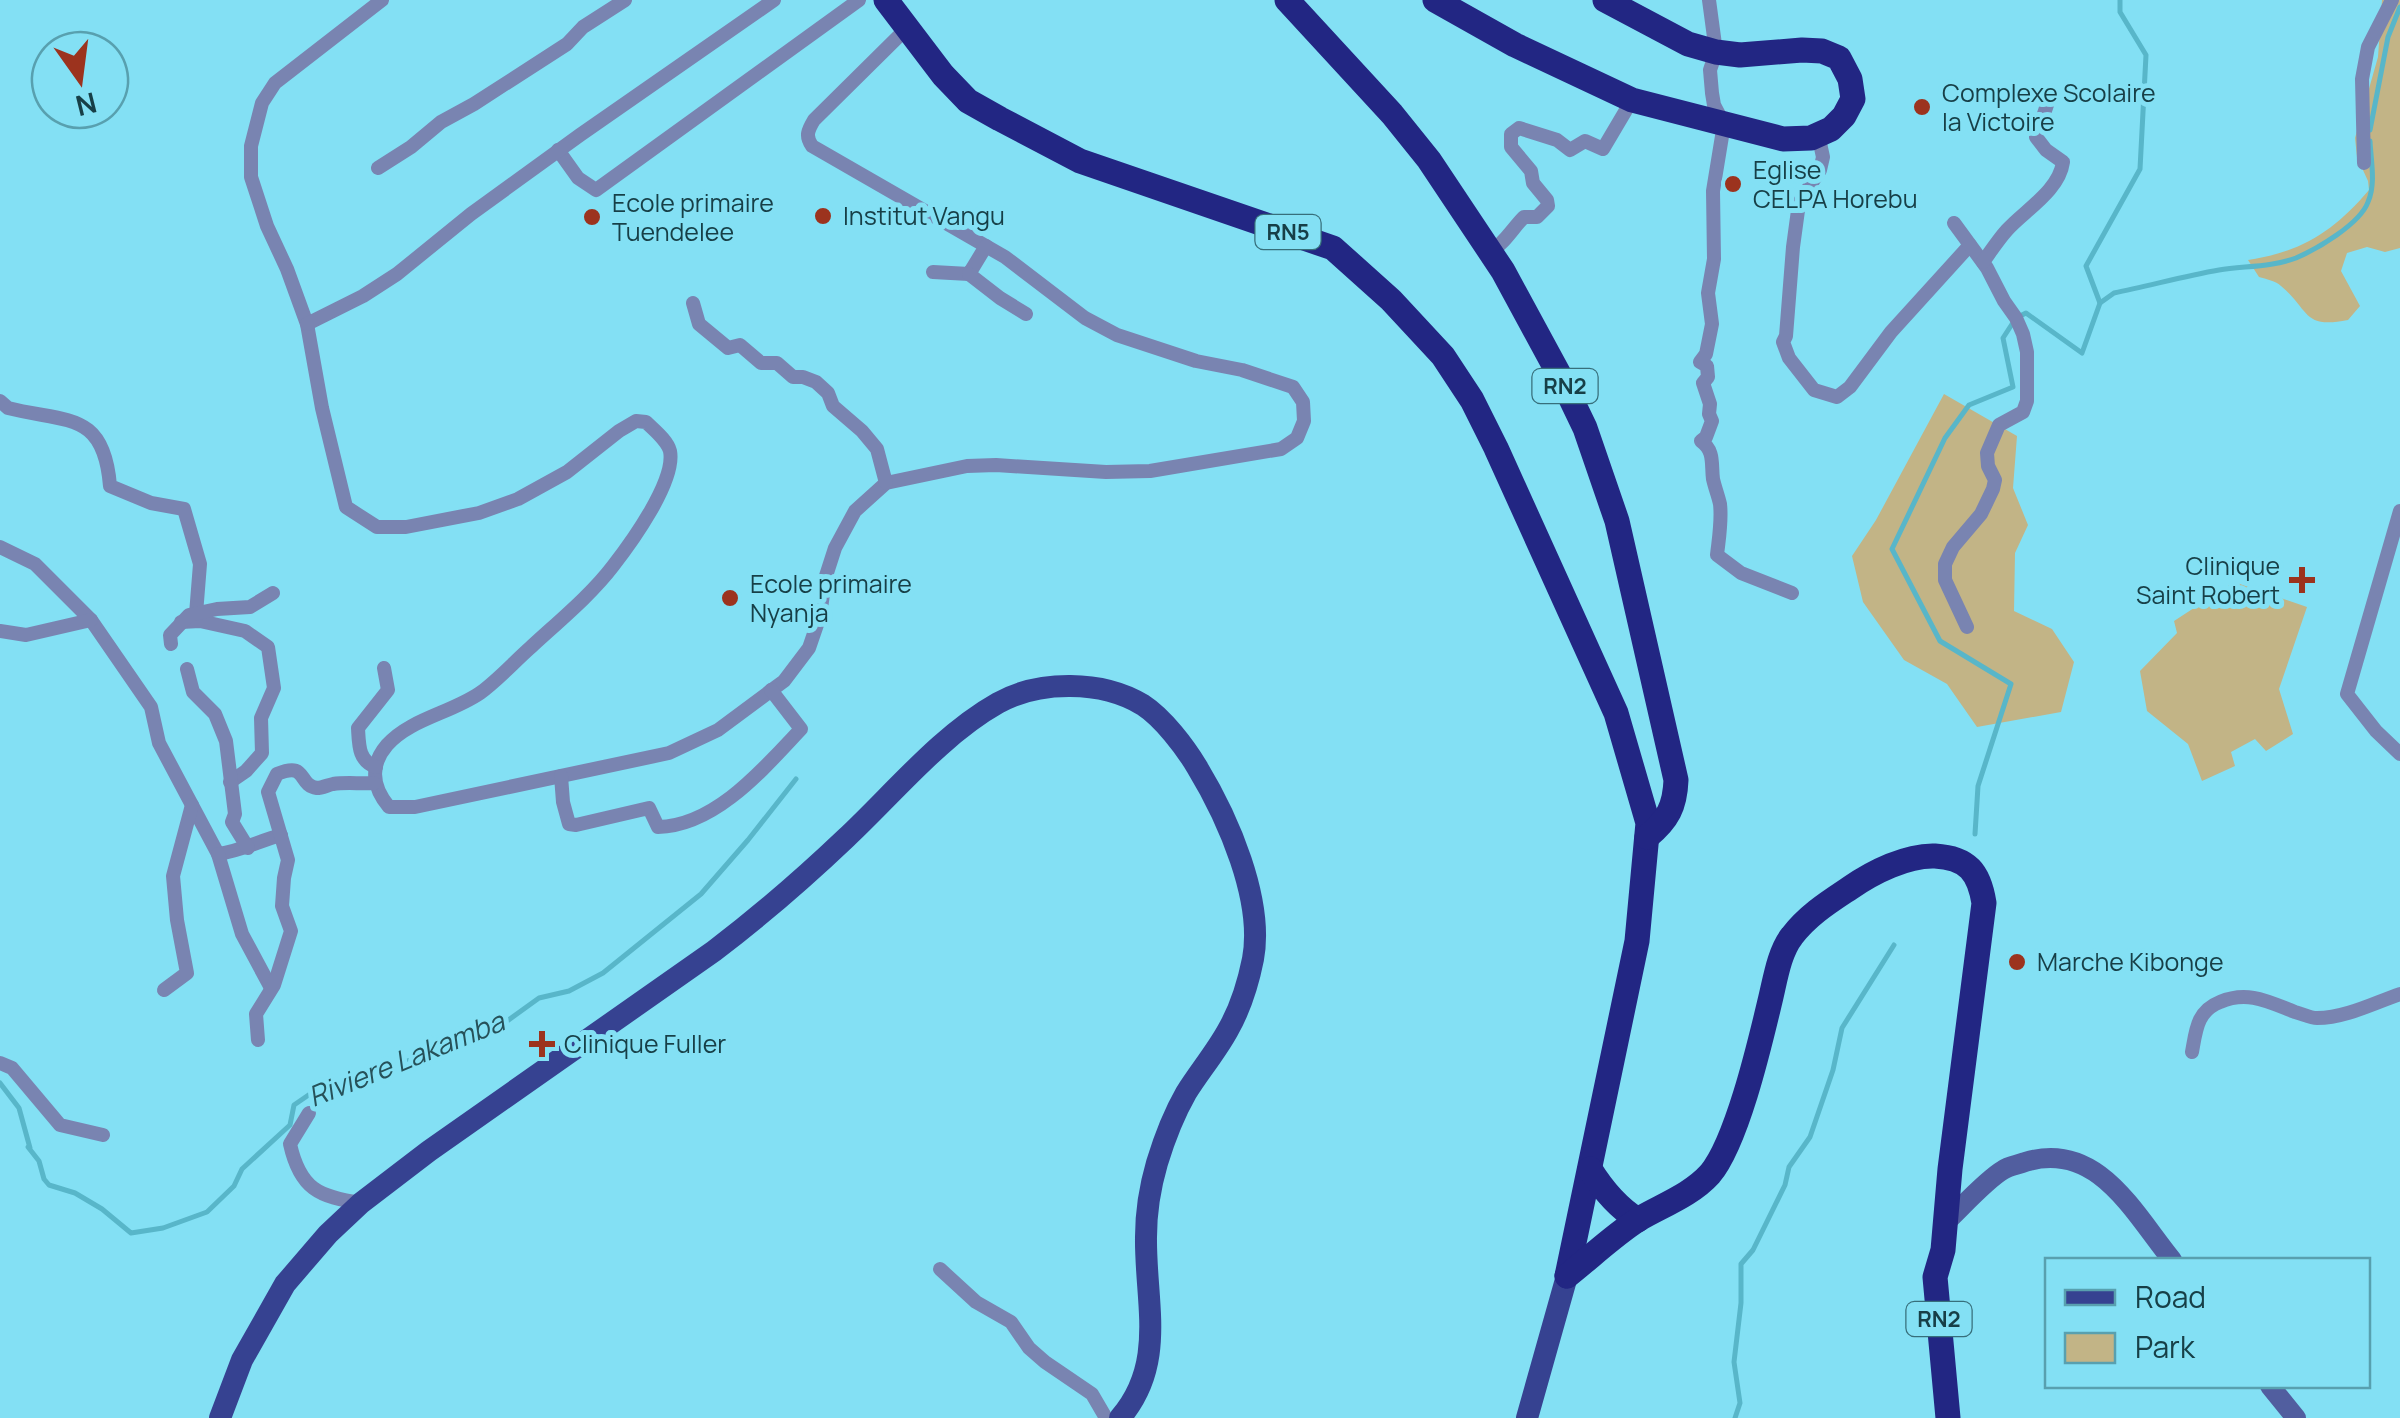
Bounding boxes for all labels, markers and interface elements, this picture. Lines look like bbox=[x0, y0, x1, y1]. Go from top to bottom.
north arrow bbox=[30, 30, 130, 130]
place label: Complexe Scolaire la Victoire bbox=[1942, 75, 2156, 139]
text: N bbox=[72, 84, 101, 126]
marker: Complexe Scolaire la Victoire bbox=[1911, 96, 1933, 118]
place label: Eglise CELPA Horebu bbox=[1753, 152, 1918, 216]
marker: Eglise CELPA Horebu bbox=[1722, 173, 1744, 195]
place label: Ecole primaire Tuendelee bbox=[612, 185, 774, 249]
place label: Institut Vangu bbox=[843, 198, 1005, 233]
marker: Institut Vangu bbox=[812, 205, 834, 227]
marker: Ecole primaire Tuendelee bbox=[581, 206, 603, 228]
road number: RN5 bbox=[1256, 215, 1320, 249]
road number: RN2 bbox=[1532, 369, 1598, 403]
place label: Clinique Saint Robert bbox=[2136, 548, 2280, 612]
place label: Ecole primaire Nyanja bbox=[750, 566, 912, 630]
marker: Clinique Saint Robert bbox=[2289, 567, 2315, 593]
marker: Ecole primaire Nyanja bbox=[719, 587, 741, 609]
place label: Marche Kibonge bbox=[2037, 944, 2224, 979]
marker: Marche Kibonge bbox=[2006, 951, 2028, 973]
water label: Riviere Lakamba bbox=[302, 1001, 511, 1115]
place label: Clinique Fuller bbox=[564, 1026, 726, 1061]
marker: Clinique Fuller bbox=[529, 1031, 555, 1057]
legend bbox=[2045, 1258, 2370, 1388]
text: Road bbox=[2135, 1276, 2206, 1317]
road number: RN2 bbox=[1906, 1302, 1972, 1336]
text: Park bbox=[2135, 1326, 2196, 1367]

